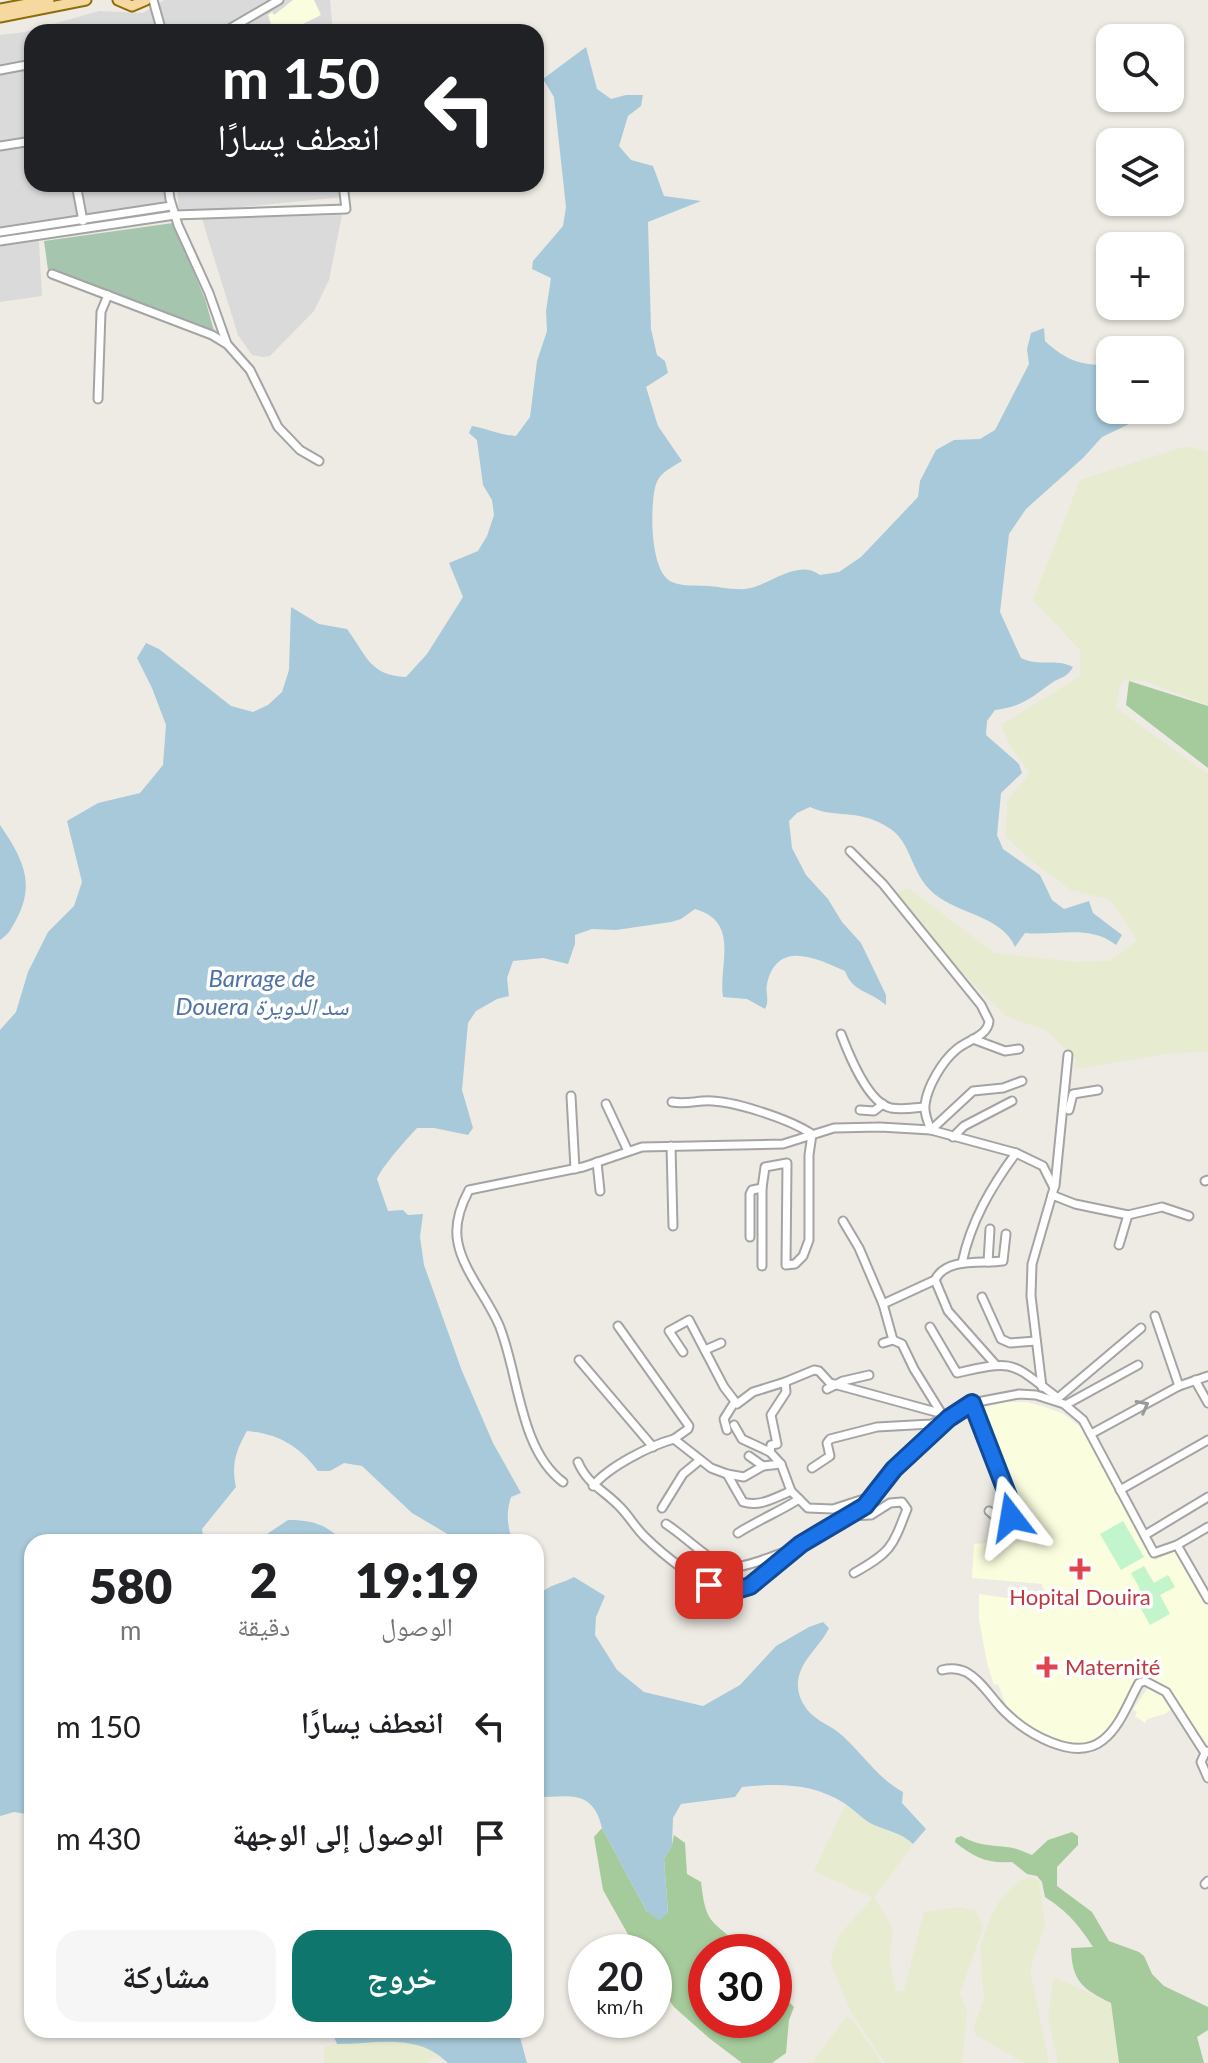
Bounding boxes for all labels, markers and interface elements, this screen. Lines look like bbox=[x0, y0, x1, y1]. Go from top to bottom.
map controls bbox=[1096, 24, 1184, 424]
button: search bbox=[1096, 24, 1184, 112]
text: 150 m bbox=[222, 44, 380, 111]
icon: left bbox=[408, 56, 512, 160]
text: انعطف يسارًا bbox=[218, 114, 380, 158]
button: layers bbox=[1096, 128, 1184, 216]
button: + bbox=[1096, 232, 1184, 320]
button: − bbox=[1096, 336, 1184, 424]
water label: Barrage de Douera سد الدويرة bbox=[176, 963, 349, 1020]
one-way arrow bbox=[1134, 1400, 1148, 1416]
position arrow bbox=[969, 1475, 1053, 1559]
text: 2 bbox=[250, 1551, 278, 1608]
text: 19:19 bbox=[355, 1551, 479, 1608]
pin bbox=[675, 1551, 743, 1619]
text: 580 bbox=[89, 1557, 172, 1614]
marker: Hopital Douira bbox=[1069, 1558, 1091, 1580]
icon: arrive bbox=[687, 1563, 731, 1607]
place label: Hopital Douira bbox=[1009, 1583, 1151, 1610]
text: دقيقة bbox=[237, 1610, 290, 1642]
text: الوصول bbox=[381, 1610, 453, 1642]
text: m bbox=[120, 1614, 141, 1646]
place label: Maternité bbox=[1065, 1653, 1160, 1680]
marker: Maternité bbox=[1036, 1656, 1058, 1678]
text: انعطف يسارًا bbox=[301, 1703, 444, 1739]
icon: left bbox=[468, 1704, 512, 1748]
text: 150 m bbox=[56, 1708, 141, 1744]
text: الوصول إلى الوجهة bbox=[232, 1815, 444, 1851]
icon: arrive bbox=[468, 1816, 512, 1860]
text: 430 m bbox=[56, 1820, 141, 1856]
button: مشاركة bbox=[56, 1930, 276, 2022]
button: خروج bbox=[292, 1930, 512, 2022]
speed limit sign: 30 bbox=[688, 1934, 792, 2038]
text: 20 bbox=[597, 1952, 643, 2000]
text: km/h bbox=[597, 1994, 643, 2018]

